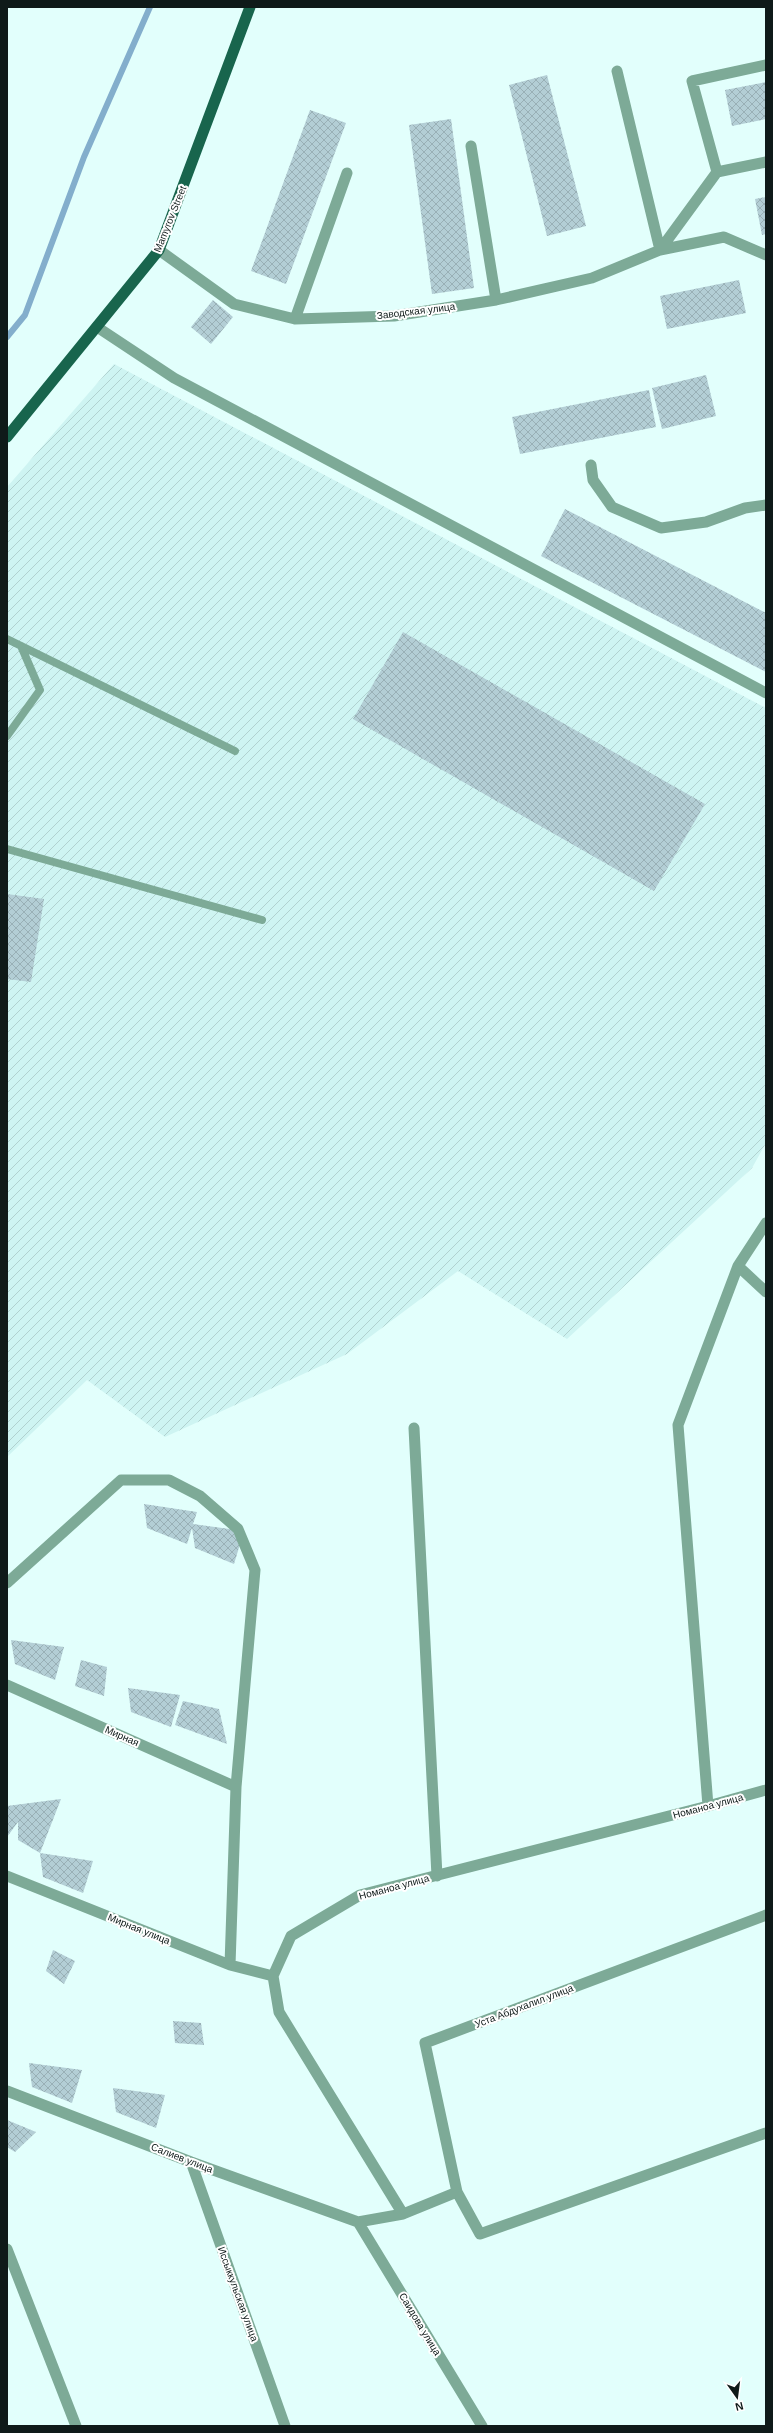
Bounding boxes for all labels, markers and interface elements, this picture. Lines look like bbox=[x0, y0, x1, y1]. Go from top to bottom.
street label: Mamyrov Street bbox=[152, 184, 188, 254]
street label: Заводская улица bbox=[376, 301, 456, 321]
street label: Мирная bbox=[103, 1724, 141, 1748]
street label: Номаноа улица bbox=[672, 1791, 745, 1821]
street label: Номаноа улица bbox=[358, 1872, 431, 1902]
street label: Мирная улица bbox=[106, 1911, 172, 1947]
street label: Уста Абдухалил улица bbox=[473, 1982, 575, 2030]
street label: Салиев улица bbox=[149, 2141, 215, 2175]
street label: Иссыккульская улица bbox=[216, 2245, 260, 2343]
street label: Саидова улица bbox=[397, 2291, 443, 2358]
north arrow bbox=[717, 2377, 757, 2417]
text: N bbox=[734, 2400, 745, 2413]

